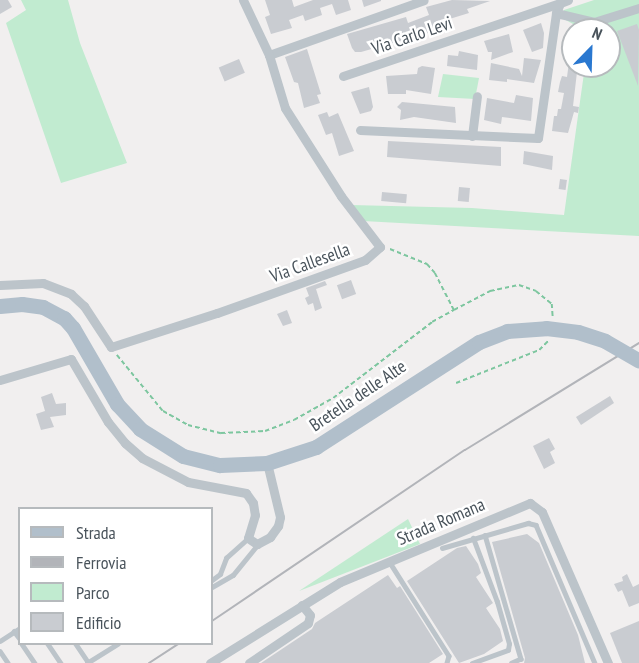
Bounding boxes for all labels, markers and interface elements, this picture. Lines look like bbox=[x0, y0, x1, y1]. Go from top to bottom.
street label: Via Carlo Levi bbox=[369, 12, 455, 60]
north arrow bbox=[561, 18, 621, 78]
text: N bbox=[589, 22, 605, 44]
street label: Via Callesella bbox=[267, 239, 353, 287]
street label: Bretella delle Alte bbox=[305, 356, 411, 436]
street label: Strada Romana bbox=[394, 494, 488, 550]
legend bbox=[18, 507, 213, 645]
text: Strada bbox=[76, 521, 116, 544]
text: Ferrovia bbox=[76, 551, 126, 574]
text: Parco bbox=[76, 581, 110, 604]
text: Edificio bbox=[76, 611, 121, 634]

